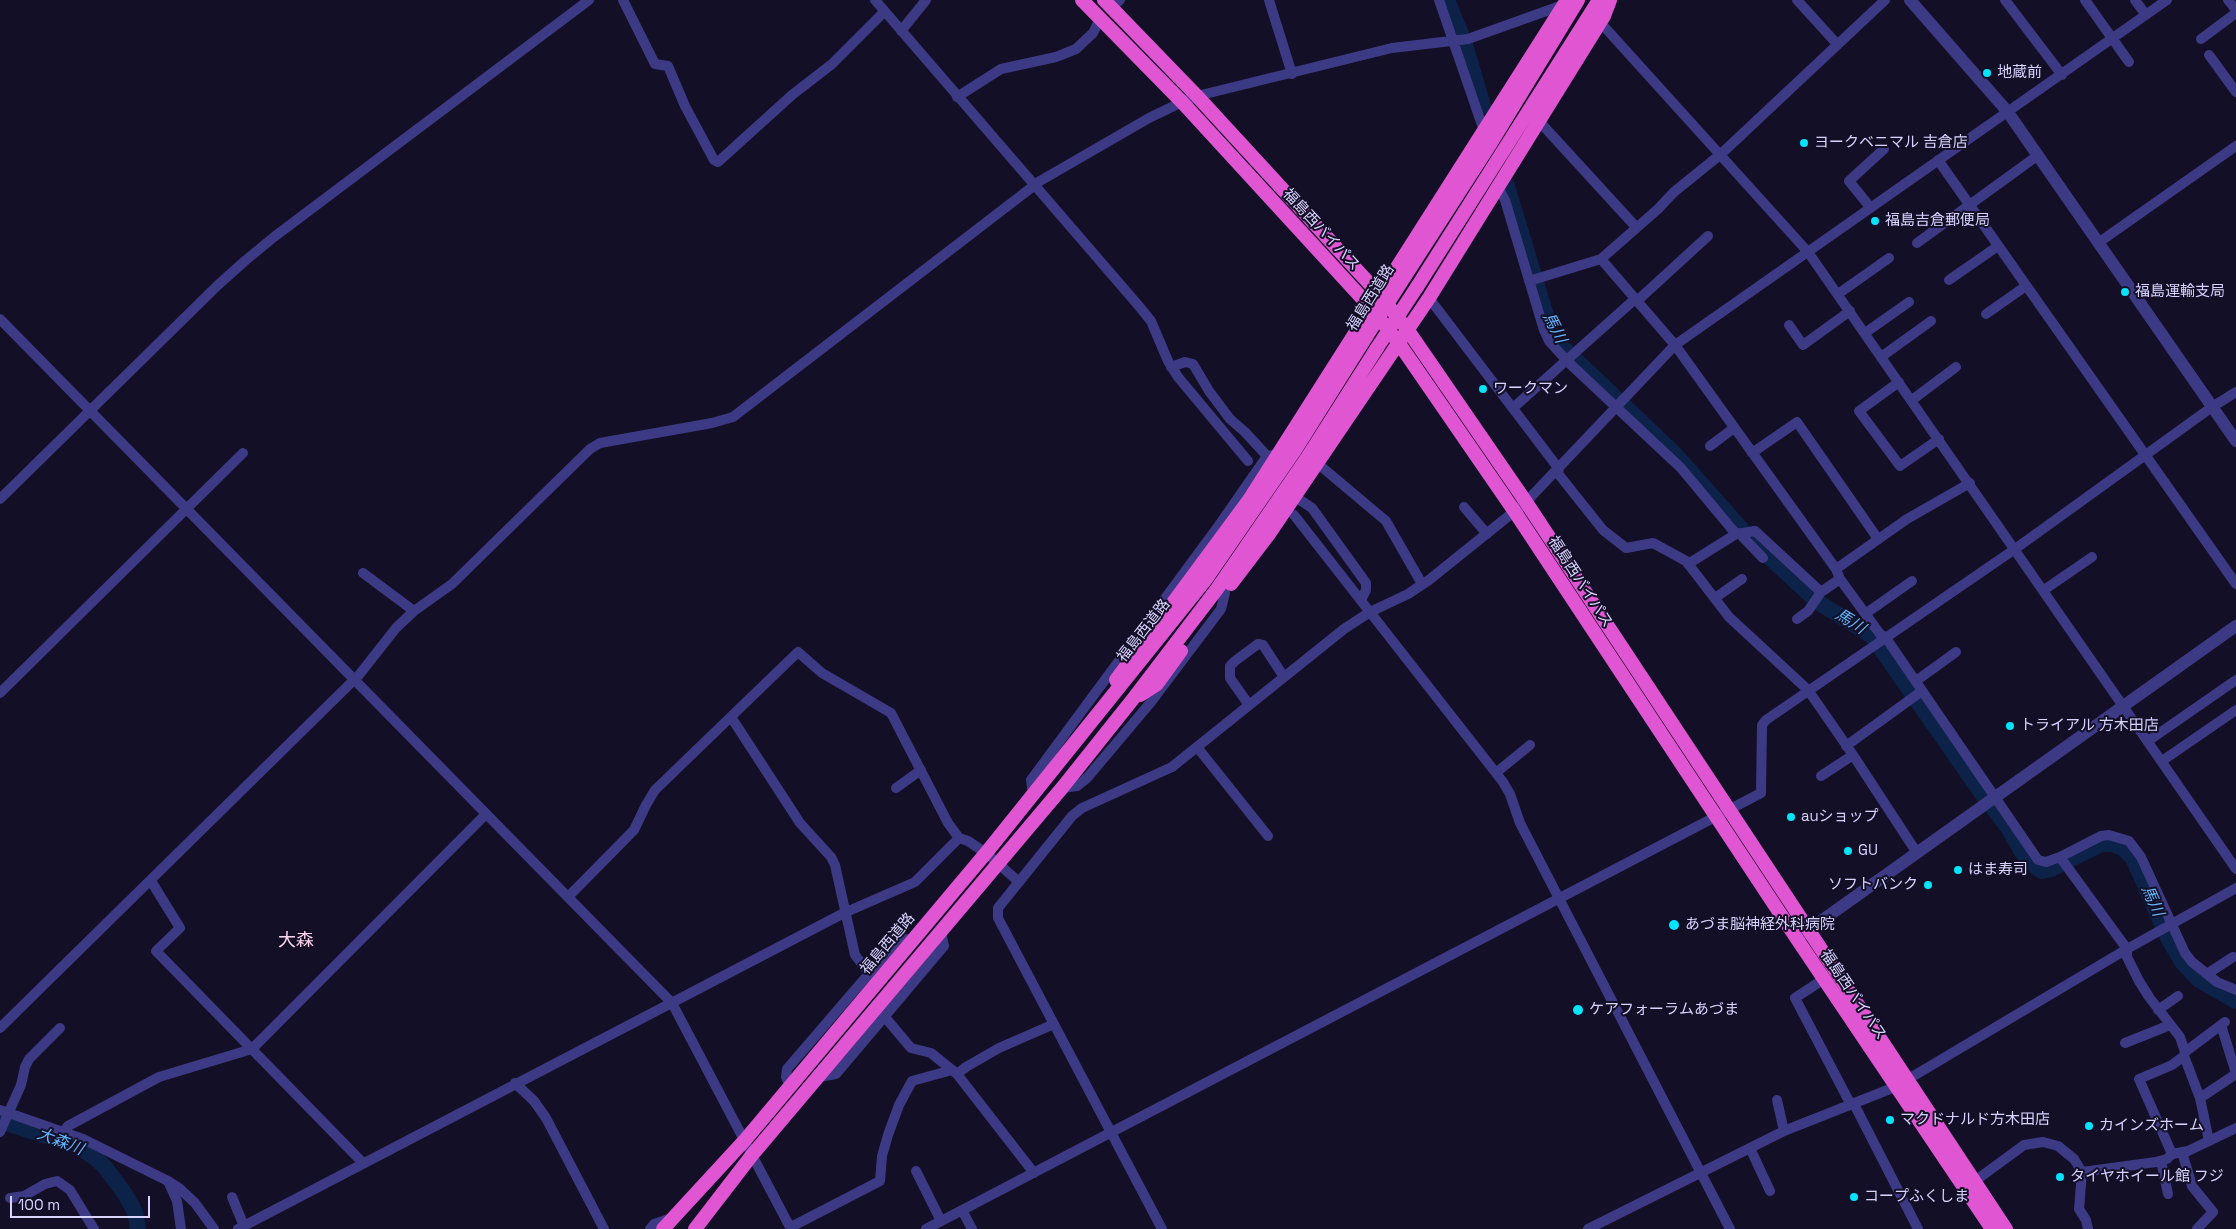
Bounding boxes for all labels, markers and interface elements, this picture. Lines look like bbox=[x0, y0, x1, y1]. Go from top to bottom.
place label: 地蔵前 bbox=[1997, 64, 2042, 82]
marker: 地蔵前 bbox=[1981, 67, 1993, 79]
place label: ヨークベニマル 吉倉店 bbox=[1814, 134, 1968, 152]
marker: ヨークベニマル 吉倉店 bbox=[1798, 137, 1810, 149]
street label: 福島西バイパス bbox=[1279, 185, 1363, 275]
place label: 福島吉倉郵便局 bbox=[1885, 212, 1990, 230]
marker: 福島吉倉郵便局 bbox=[1869, 215, 1881, 227]
street label: 福島西道路 bbox=[1343, 261, 1399, 335]
place label: 福島運輸支局 bbox=[2135, 283, 2225, 301]
marker: 福島運輸支局 bbox=[2119, 286, 2131, 298]
water label: 馬川 bbox=[1538, 309, 1570, 347]
place label: ワークマン bbox=[1493, 380, 1568, 398]
marker: ワークマン bbox=[1477, 383, 1489, 395]
street label: 福島西バイパス bbox=[1544, 533, 1616, 631]
street label: 福島西道路 bbox=[1114, 596, 1174, 666]
water label: 馬川 bbox=[1831, 605, 1869, 639]
place label: トライアル 方木田店 bbox=[2020, 717, 2159, 735]
marker: トライアル 方木田店 bbox=[2004, 720, 2016, 732]
place label: auショップ bbox=[1801, 808, 1879, 826]
marker: auショップ bbox=[1785, 811, 1797, 823]
place label: GU bbox=[1858, 842, 1878, 860]
marker: GU bbox=[1842, 845, 1854, 857]
place label: はま寿司 bbox=[1968, 861, 2028, 879]
marker: はま寿司 bbox=[1952, 864, 1964, 876]
place label: ソフトバンク bbox=[1828, 876, 1918, 894]
marker: ソフトバンク bbox=[1922, 879, 1934, 891]
water label: 馬川 bbox=[2137, 882, 2167, 920]
street label: 福島西道路 bbox=[857, 909, 919, 979]
place label: あづま脳神経外科病院 bbox=[1685, 916, 1835, 934]
marker: あづま脳神経外科病院 bbox=[1667, 918, 1681, 932]
district label: 大森 bbox=[278, 930, 314, 952]
street label: 福島西バイパス bbox=[1816, 946, 1890, 1044]
place label: ケアフォーラムあづま bbox=[1589, 1001, 1739, 1019]
marker: ケアフォーラムあづま bbox=[1571, 1003, 1585, 1017]
place label: マクドナルド方木田店 bbox=[1900, 1111, 2050, 1129]
marker: マクドナルド方木田店 bbox=[1884, 1114, 1896, 1126]
place label: カインズホーム bbox=[2099, 1117, 2204, 1135]
marker: カインズホーム bbox=[2083, 1120, 2095, 1132]
water label: 大森川 bbox=[34, 1124, 86, 1160]
place label: タイヤホイール館 フジ bbox=[2070, 1168, 2224, 1186]
marker: タイヤホイール館 フジ bbox=[2054, 1171, 2066, 1183]
scale bar bbox=[12, 1186, 152, 1218]
place label: コープふくしま bbox=[1864, 1188, 1969, 1206]
marker: コープふくしま bbox=[1848, 1191, 1860, 1203]
text: 100 m bbox=[18, 1195, 60, 1214]

